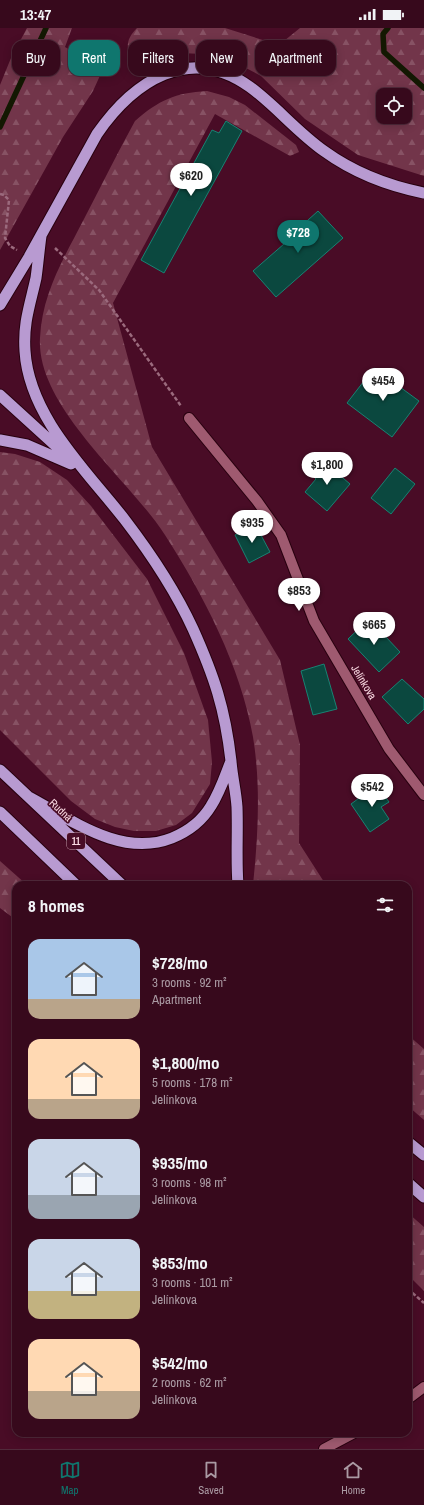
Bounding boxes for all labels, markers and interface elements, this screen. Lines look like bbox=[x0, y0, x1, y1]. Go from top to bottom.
text: 13:47 bbox=[20, 4, 51, 25]
chip: Buy bbox=[12, 40, 60, 76]
chip: Rent bbox=[68, 40, 120, 76]
chip: Filters bbox=[128, 40, 188, 76]
chip: New bbox=[196, 40, 247, 76]
chip: Apartment bbox=[255, 40, 336, 76]
map controls bbox=[376, 88, 412, 124]
button: locate bbox=[376, 88, 412, 124]
pin: $620 bbox=[167, 163, 215, 197]
text: $620 bbox=[179, 167, 203, 184]
pin: $728 bbox=[274, 220, 322, 254]
text: $728 bbox=[286, 224, 310, 241]
pin: $454 bbox=[359, 368, 407, 402]
text: $454 bbox=[371, 372, 395, 389]
pin: $1,800 bbox=[294, 452, 360, 486]
text: $1,800 bbox=[311, 456, 343, 473]
pin: $935 bbox=[228, 510, 276, 544]
text: $935 bbox=[240, 514, 264, 531]
pin: $853 bbox=[275, 578, 323, 612]
text: $853 bbox=[287, 582, 311, 599]
pin: $665 bbox=[350, 612, 398, 646]
text: $665 bbox=[362, 616, 386, 633]
street label: Jelínkova bbox=[348, 662, 380, 702]
pin: $542 bbox=[348, 774, 396, 808]
text: $542 bbox=[360, 778, 384, 795]
street label: Rudná bbox=[47, 796, 75, 824]
road number: 11 bbox=[67, 833, 85, 849]
text: 8 homes bbox=[28, 894, 85, 917]
icon: filters bbox=[374, 894, 396, 916]
text: $728/mo bbox=[152, 951, 208, 974]
icon: home bbox=[60, 955, 108, 1003]
text: 3 rooms · 92 m² bbox=[152, 974, 227, 991]
text: Apartment bbox=[152, 991, 201, 1008]
text: $1,800/mo bbox=[152, 1051, 219, 1074]
icon: home bbox=[60, 1055, 108, 1103]
text: 5 rooms · 178 m² bbox=[152, 1074, 233, 1091]
text: Jelínkova bbox=[152, 1091, 197, 1108]
text: $935/mo bbox=[152, 1151, 208, 1174]
icon: home bbox=[60, 1155, 108, 1203]
text: 3 rooms · 98 m² bbox=[152, 1174, 227, 1191]
text: Jelínkova bbox=[152, 1191, 197, 1208]
text: $853/mo bbox=[152, 1251, 208, 1274]
icon: home bbox=[60, 1255, 108, 1303]
text: 3 rooms · 101 m² bbox=[152, 1274, 233, 1291]
text: Jelínkova bbox=[152, 1291, 197, 1308]
text: $542/mo bbox=[152, 1351, 208, 1374]
icon: home bbox=[60, 1355, 108, 1403]
text: 2 rooms · 62 m² bbox=[152, 1374, 227, 1391]
text: Jelínkova bbox=[152, 1391, 197, 1408]
tab: Map bbox=[59, 1459, 81, 1497]
tab: Saved bbox=[198, 1459, 224, 1497]
tab: Home bbox=[341, 1459, 365, 1497]

